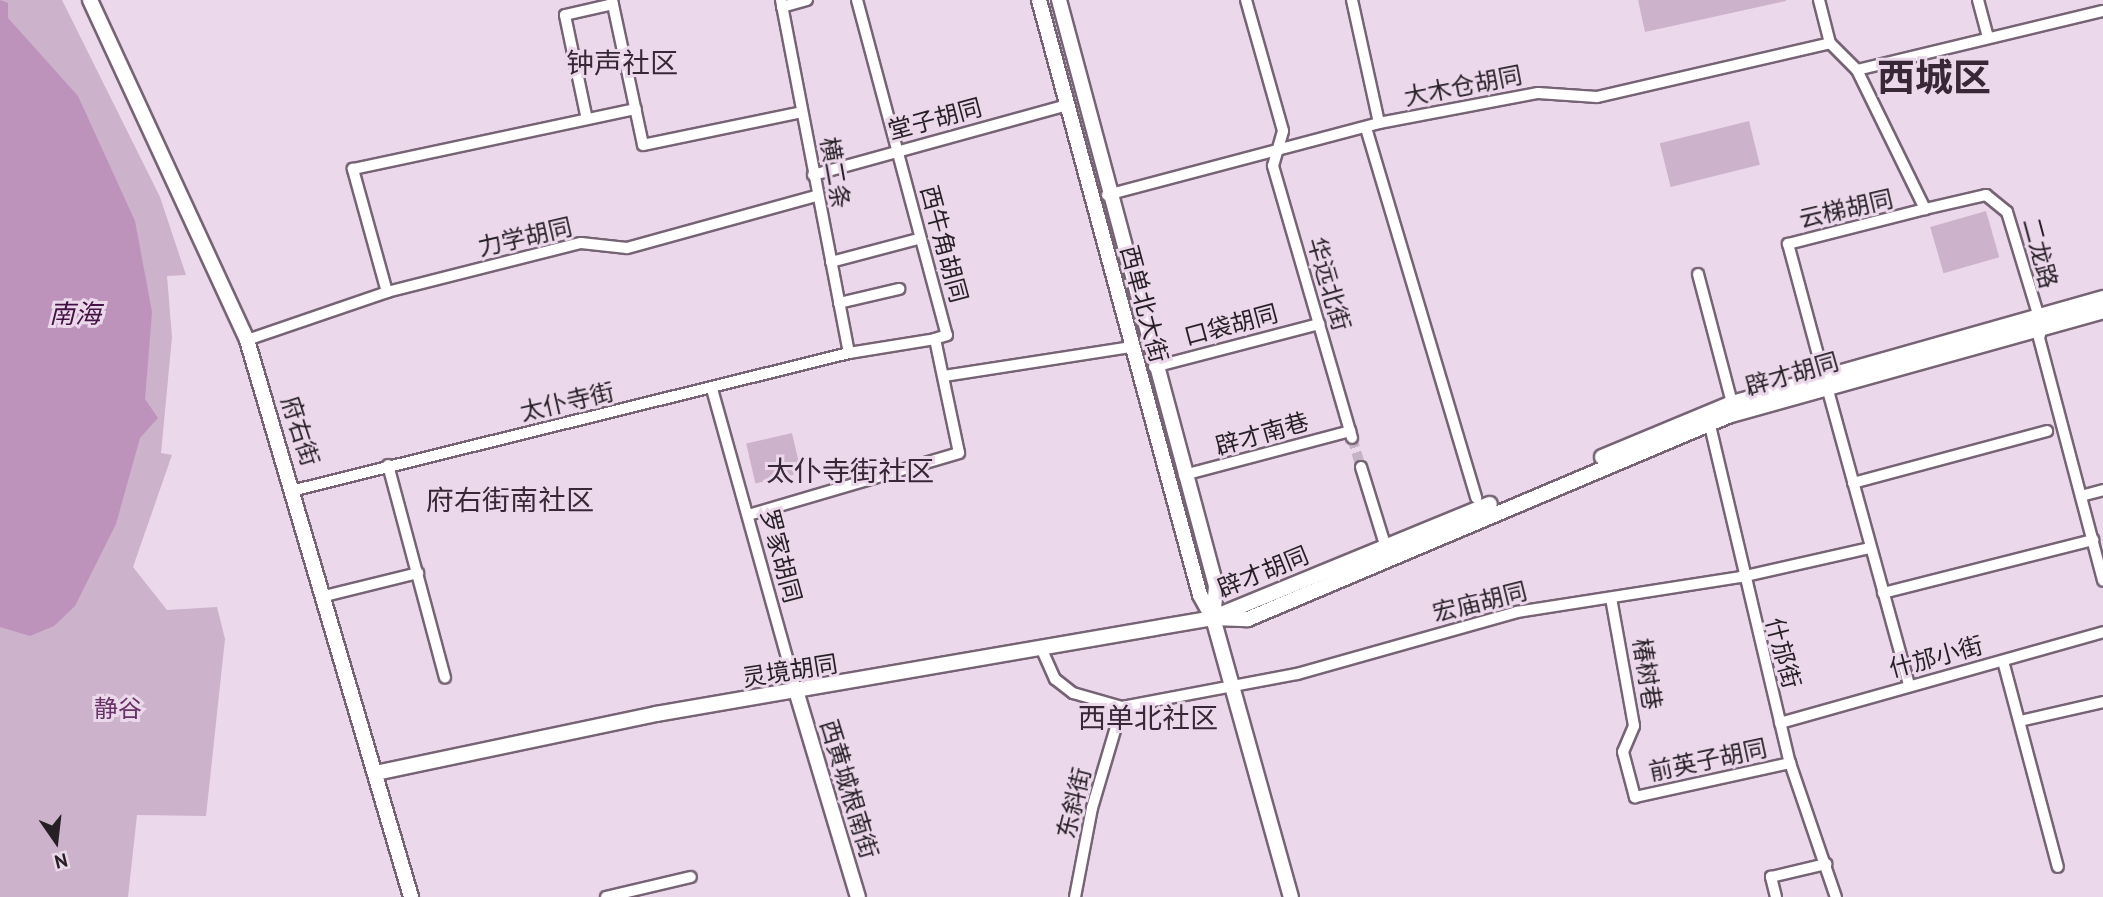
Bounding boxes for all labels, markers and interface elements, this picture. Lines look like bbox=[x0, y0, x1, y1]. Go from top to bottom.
district label: 钟声社区 bbox=[566, 46, 678, 80]
district label: 西城区 bbox=[1877, 54, 1991, 100]
street label: 大木仓胡同 bbox=[1401, 60, 1525, 112]
street label: 堂子胡同 bbox=[885, 93, 985, 145]
street label: 横二条 bbox=[815, 135, 855, 211]
street label: 西牛角胡同 bbox=[915, 182, 973, 306]
street label: 云梯胡同 bbox=[1796, 184, 1896, 234]
street label: 力学胡同 bbox=[475, 212, 575, 262]
street label: 二龙路 bbox=[2017, 214, 2063, 292]
street label: 华远北街 bbox=[1302, 234, 1356, 334]
street label: 西单北大街 bbox=[1115, 242, 1173, 366]
water label: 南海 bbox=[49, 298, 101, 330]
street label: 口袋胡同 bbox=[1181, 299, 1281, 351]
street label: 辟才胡同 bbox=[1742, 347, 1842, 401]
street label: 太仆寺街 bbox=[517, 377, 617, 427]
street label: 府右街 bbox=[275, 392, 325, 470]
street label: 辟才南巷 bbox=[1212, 407, 1312, 461]
district label: 太仆寺街社区 bbox=[766, 454, 934, 488]
district label: 府右街南社区 bbox=[426, 483, 594, 517]
street label: 罗家胡同 bbox=[755, 506, 807, 606]
street label: 辟才胡同 bbox=[1213, 541, 1313, 603]
street label: 宏庙胡同 bbox=[1430, 576, 1530, 628]
street label: 什邡街 bbox=[1760, 614, 1806, 692]
street label: 什邡小街 bbox=[1886, 631, 1986, 683]
street label: 椿树巷 bbox=[1627, 636, 1667, 712]
street label: 灵境胡同 bbox=[740, 649, 840, 693]
park label: 静谷 bbox=[94, 695, 142, 723]
district label: 西单北社区 bbox=[1078, 701, 1218, 735]
street label: 西黄城根南街 bbox=[814, 716, 884, 862]
street label: 前英子胡同 bbox=[1646, 733, 1770, 787]
street label: 东斜街 bbox=[1051, 765, 1097, 841]
north arrow bbox=[21, 806, 91, 876]
text: N bbox=[52, 848, 70, 875]

